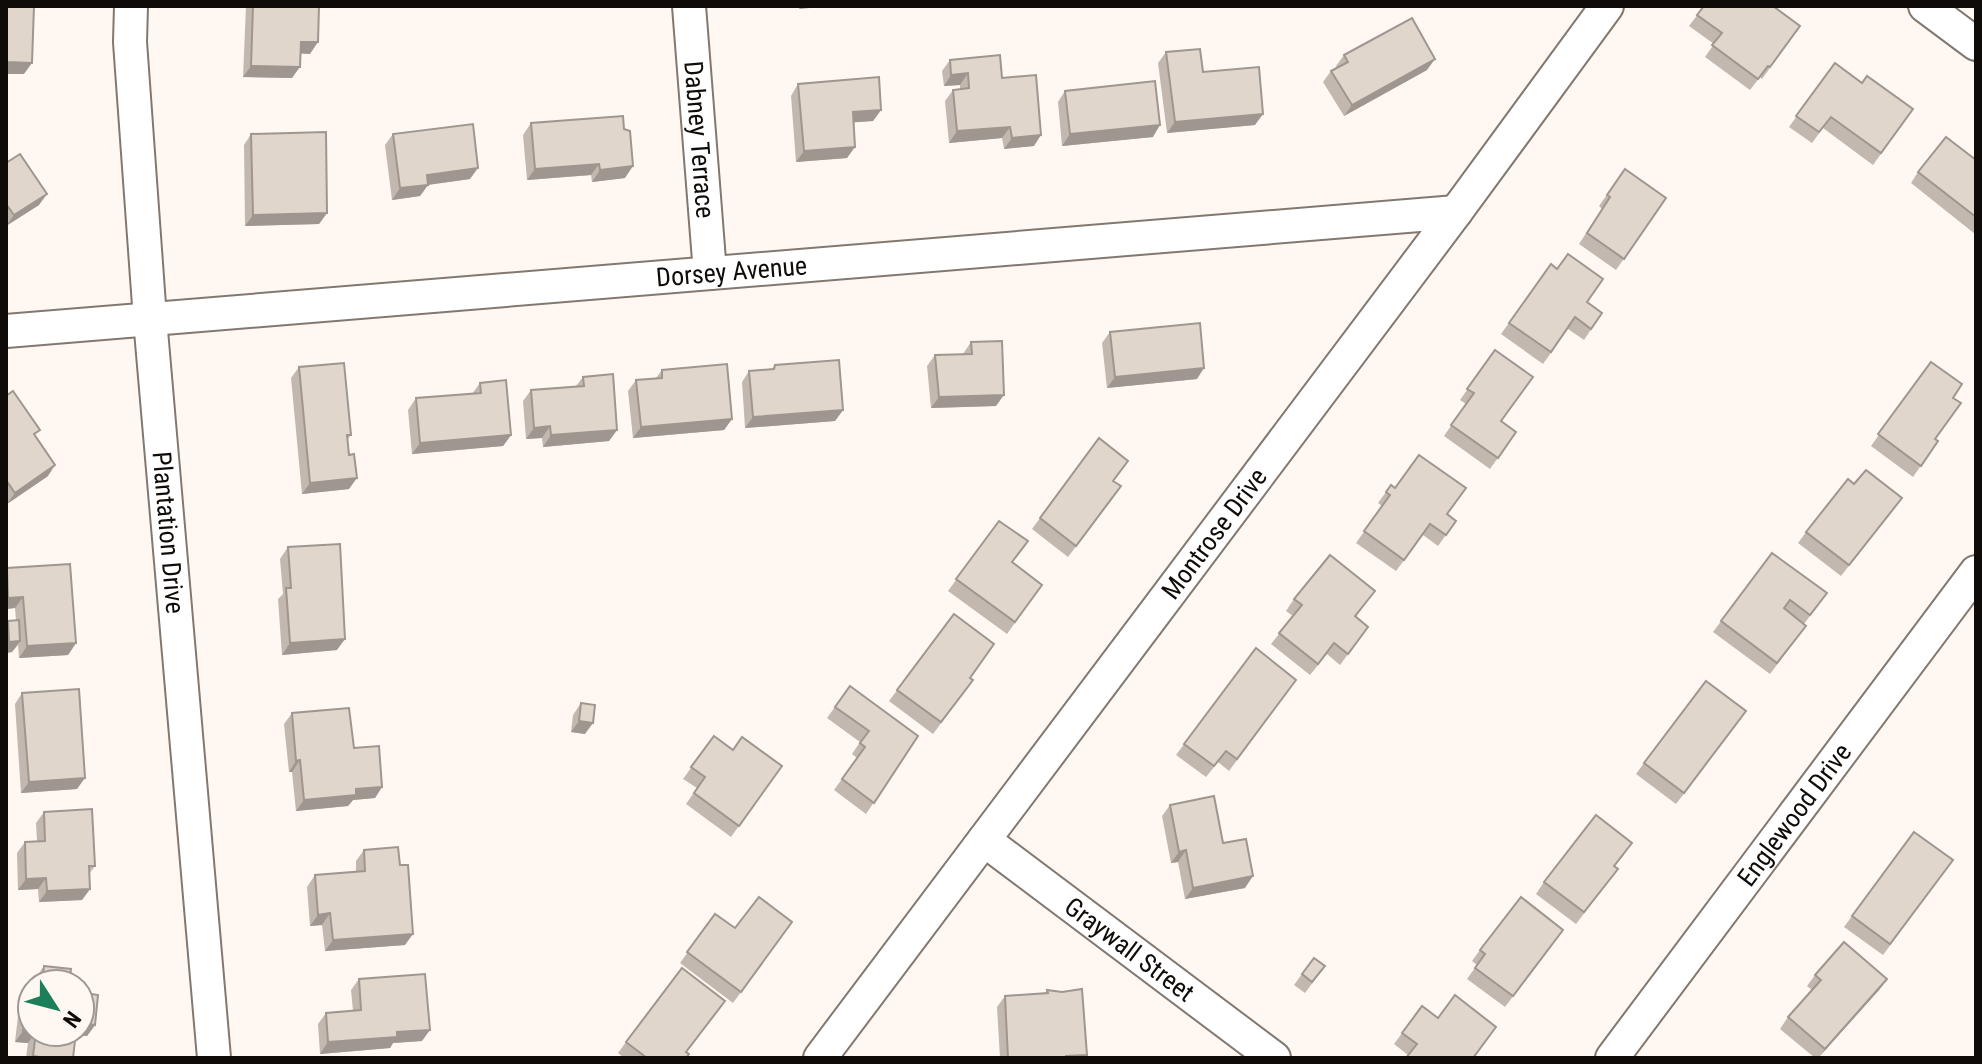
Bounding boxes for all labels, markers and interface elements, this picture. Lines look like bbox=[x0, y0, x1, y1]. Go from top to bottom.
street label: Dabney Terrace bbox=[678, 60, 721, 219]
street label: Dorsey Avenue bbox=[655, 250, 808, 293]
street label: Plantation Drive bbox=[147, 450, 190, 615]
street label: Montrose Drive bbox=[1155, 462, 1273, 605]
street label: Englewood Drive bbox=[1731, 738, 1857, 892]
street label: Graywall Street bbox=[1059, 891, 1200, 1008]
north arrow bbox=[16, 968, 96, 1048]
text: N bbox=[58, 1007, 86, 1032]

